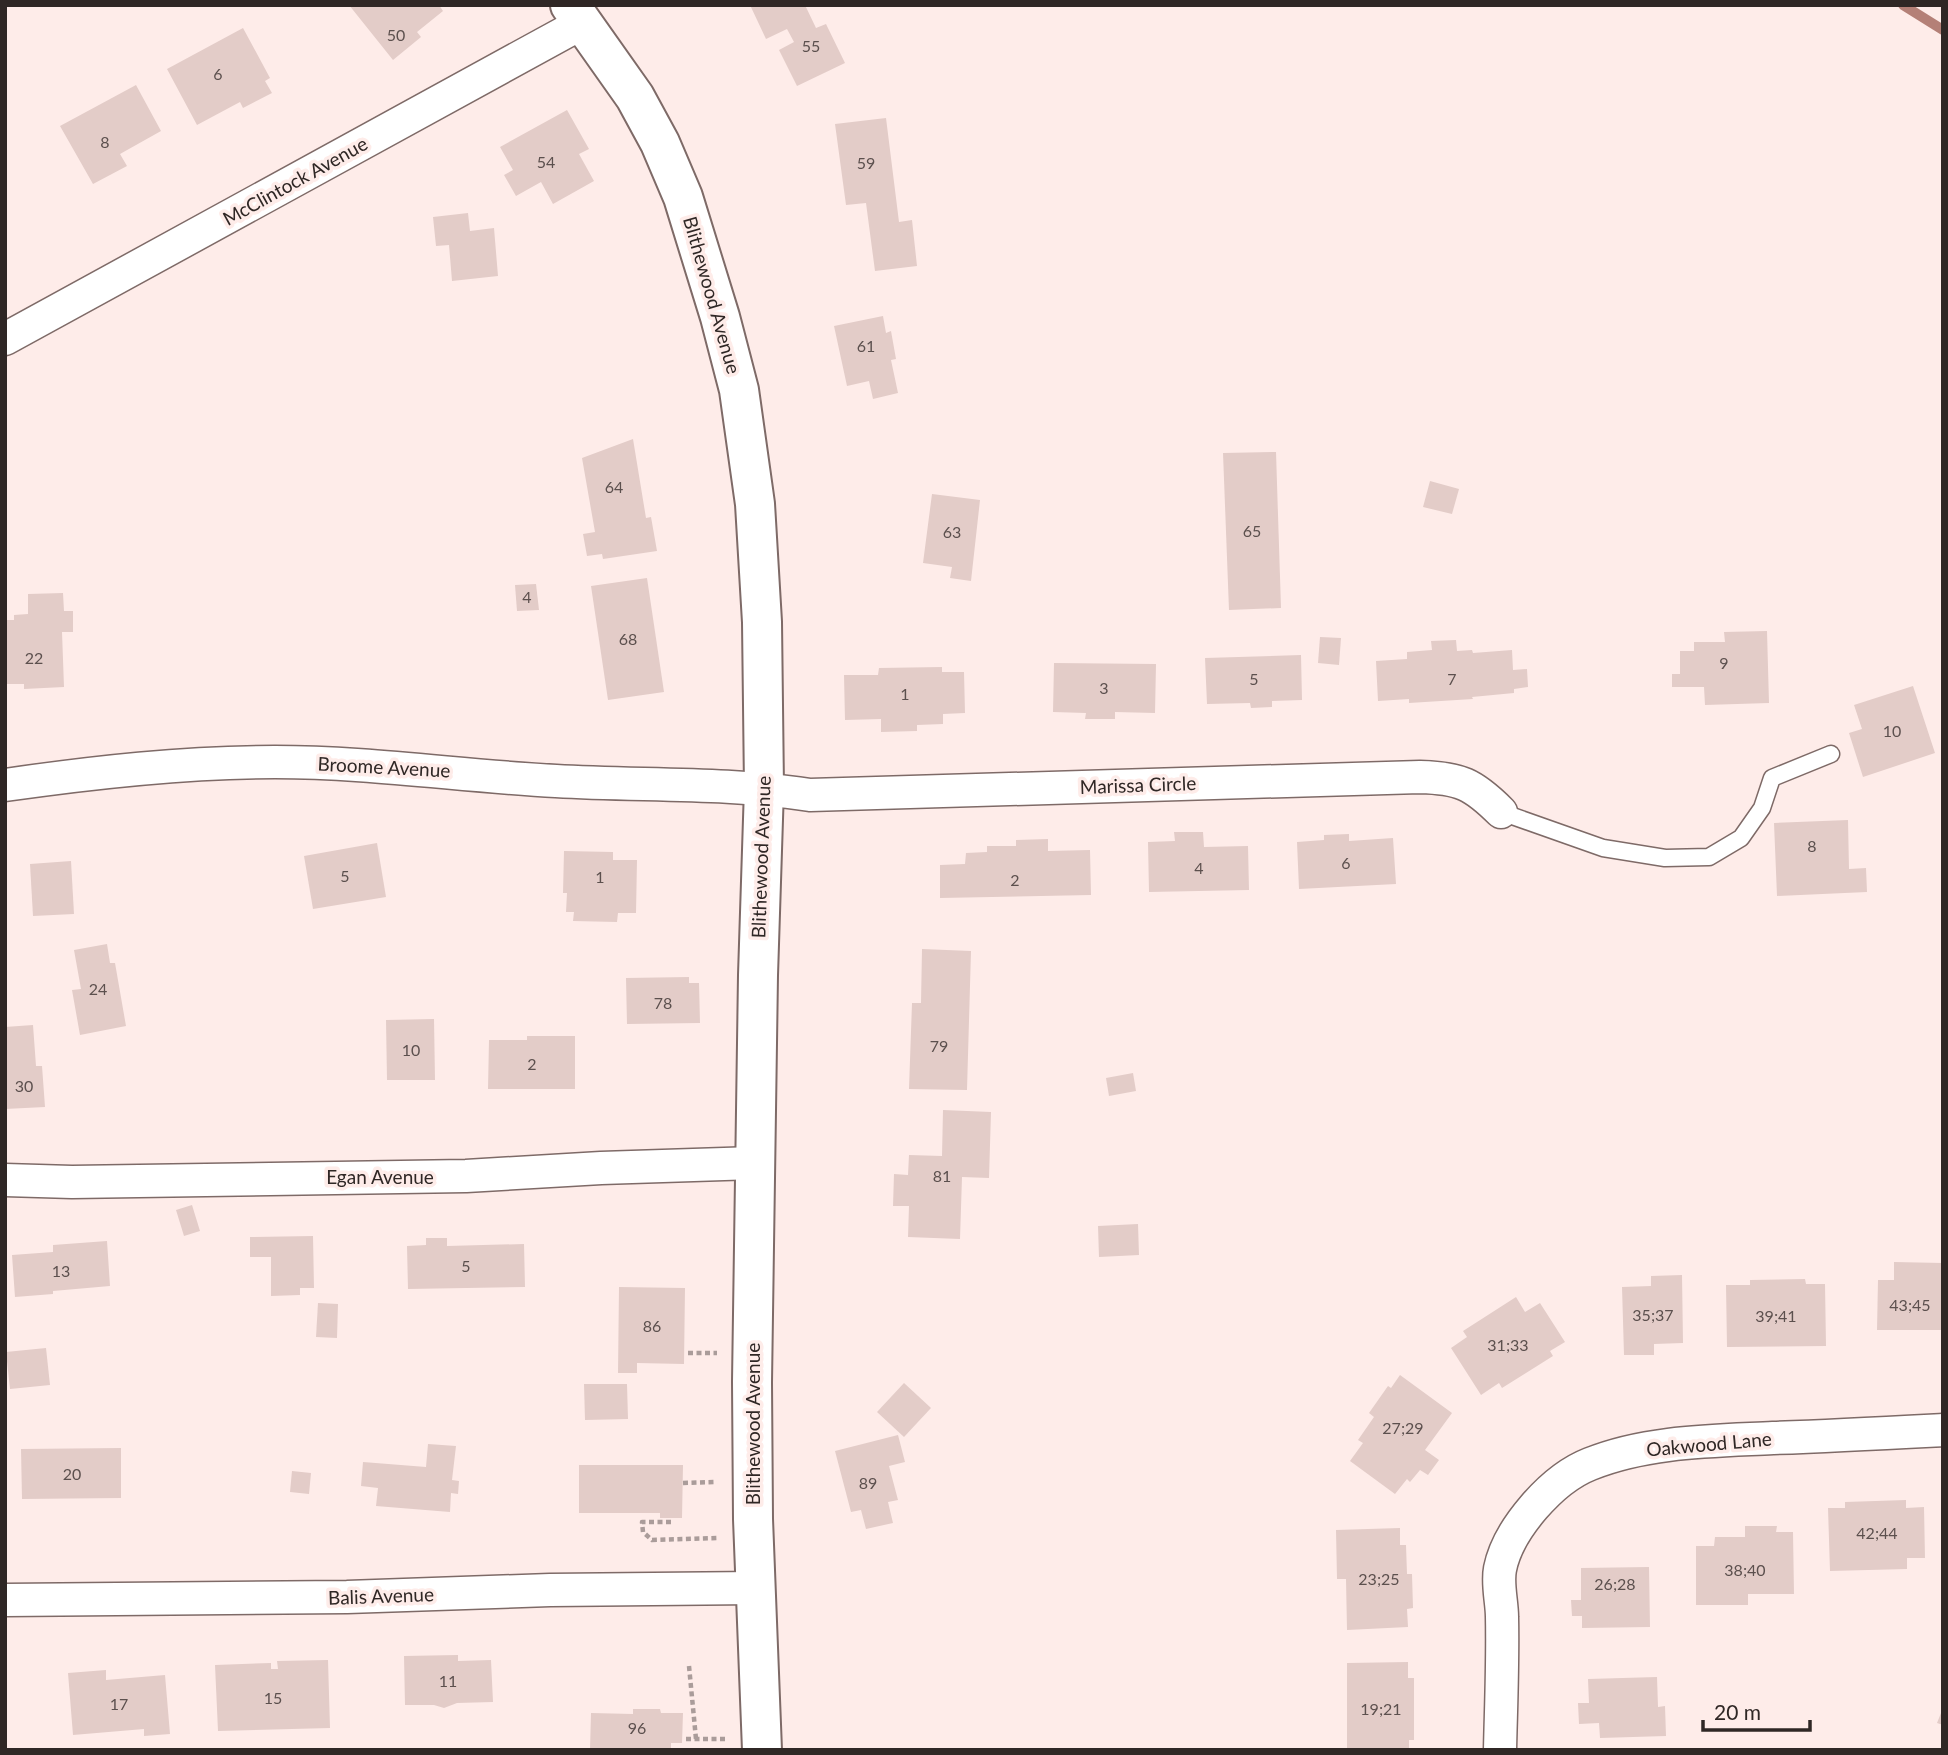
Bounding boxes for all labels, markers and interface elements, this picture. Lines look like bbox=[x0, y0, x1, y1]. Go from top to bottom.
house number: 50 bbox=[387, 25, 405, 44]
house number: 55 bbox=[802, 36, 820, 55]
house number: 6 bbox=[213, 64, 223, 83]
street label: McClintock Avenue bbox=[218, 131, 371, 230]
house number: 8 bbox=[100, 132, 110, 151]
house number: 54 bbox=[537, 152, 555, 171]
house number: 59 bbox=[857, 153, 875, 172]
street label: Blithewood Avenue bbox=[679, 214, 746, 376]
house number: 61 bbox=[857, 336, 875, 355]
house number: 64 bbox=[605, 477, 623, 496]
house number: 65 bbox=[1243, 521, 1261, 540]
house number: 63 bbox=[943, 522, 961, 541]
house number: 4 bbox=[522, 587, 532, 606]
house number: 68 bbox=[619, 629, 637, 648]
house number: 22 bbox=[25, 648, 43, 667]
house number: 9 bbox=[1719, 653, 1729, 672]
house number: 5 bbox=[1249, 669, 1259, 688]
house number: 7 bbox=[1447, 669, 1457, 688]
house number: 3 bbox=[1099, 678, 1109, 697]
house number: 1 bbox=[900, 684, 910, 703]
house number: 10 bbox=[1883, 721, 1901, 740]
street label: Broome Avenue bbox=[317, 752, 451, 781]
street label: Marissa Circle bbox=[1079, 771, 1197, 798]
street label: Blithewood Avenue bbox=[746, 775, 775, 939]
house number: 8 bbox=[1807, 836, 1817, 855]
house number: 6 bbox=[1341, 853, 1351, 872]
house number: 4 bbox=[1194, 858, 1204, 877]
house number: 5 bbox=[340, 866, 350, 885]
house number: 1 bbox=[595, 867, 605, 886]
house number: 2 bbox=[1010, 870, 1020, 889]
house number: 24 bbox=[89, 979, 107, 998]
house number: 78 bbox=[654, 993, 672, 1012]
house number: 79 bbox=[930, 1036, 948, 1055]
house number: 10 bbox=[402, 1040, 420, 1059]
house number: 2 bbox=[527, 1054, 537, 1073]
house number: 30 bbox=[15, 1076, 33, 1095]
street label: Egan Avenue bbox=[326, 1165, 434, 1188]
house number: 81 bbox=[933, 1166, 951, 1185]
house number: 5 bbox=[461, 1256, 471, 1275]
house number: 13 bbox=[52, 1261, 70, 1280]
house number: 43;45 bbox=[1889, 1295, 1931, 1314]
house number: 35;37 bbox=[1632, 1305, 1674, 1324]
house number: 39;41 bbox=[1755, 1306, 1797, 1325]
house number: 86 bbox=[643, 1316, 661, 1335]
house number: 31;33 bbox=[1487, 1335, 1529, 1354]
street label: Blithewood Avenue bbox=[741, 1343, 764, 1505]
house number: 27;29 bbox=[1382, 1418, 1424, 1437]
street label: Oakwood Lane bbox=[1645, 1427, 1773, 1460]
house number: 20 bbox=[63, 1464, 81, 1483]
house number: 89 bbox=[859, 1473, 877, 1492]
house number: 42;44 bbox=[1856, 1523, 1898, 1542]
house number: 38;40 bbox=[1724, 1560, 1766, 1579]
house number: 23;25 bbox=[1358, 1569, 1400, 1588]
house number: 26;28 bbox=[1594, 1574, 1636, 1593]
street label: Balis Avenue bbox=[328, 1582, 434, 1609]
house number: 11 bbox=[439, 1671, 457, 1690]
house number: 15 bbox=[264, 1688, 282, 1707]
scale bar bbox=[1703, 1688, 1810, 1732]
house number: 17 bbox=[110, 1694, 128, 1713]
house number: 19;21 bbox=[1360, 1699, 1402, 1718]
text: 20 m bbox=[1714, 1699, 1761, 1724]
house number: 96 bbox=[628, 1718, 646, 1737]

